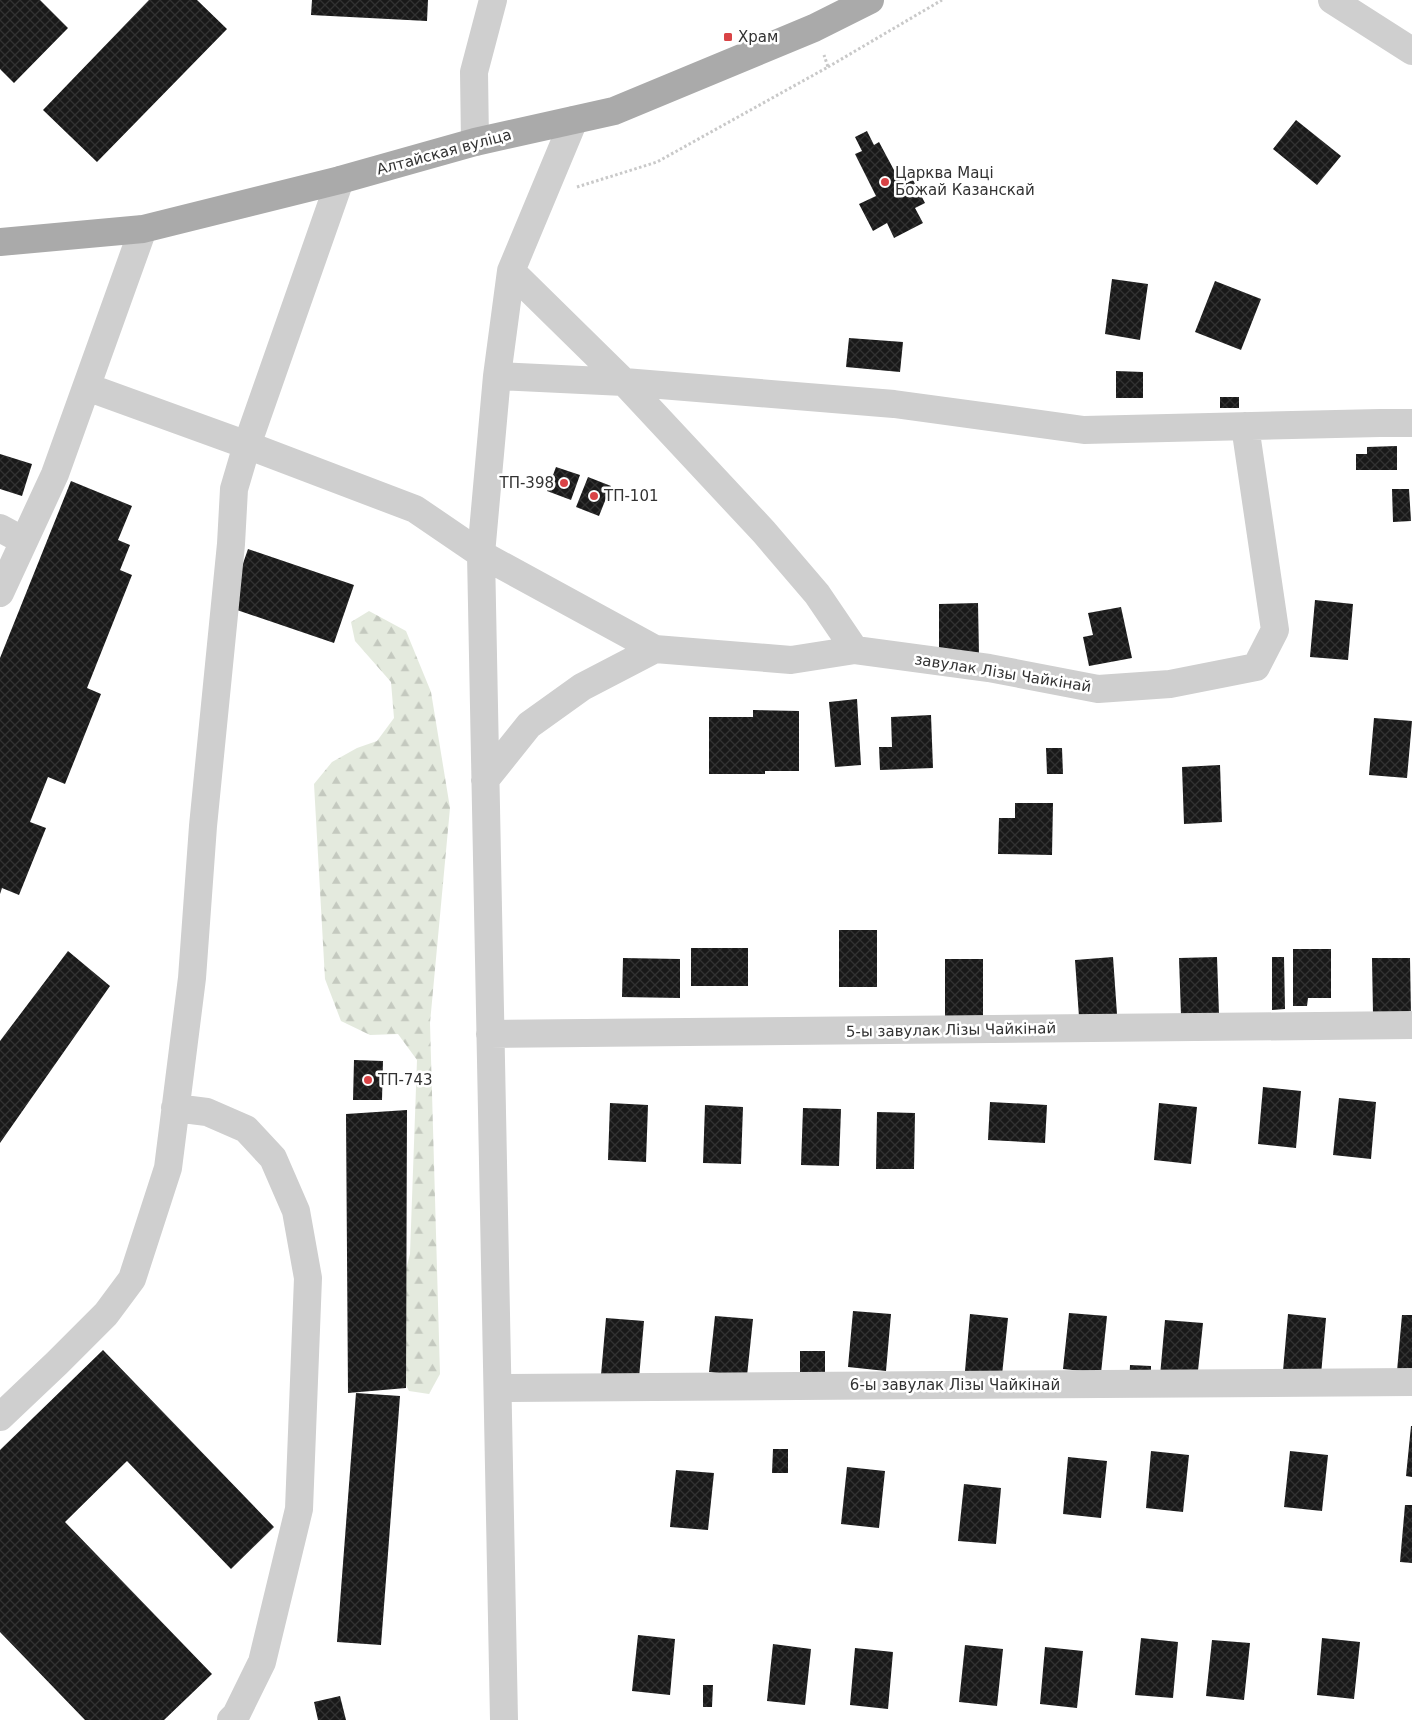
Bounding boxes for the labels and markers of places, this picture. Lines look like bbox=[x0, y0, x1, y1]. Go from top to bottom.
place label: Храм bbox=[738, 28, 778, 46]
marker: Храм bbox=[722, 31, 734, 43]
place label: Царква Маці Божай Казанскай bbox=[895, 164, 1035, 199]
marker: Царква Маці Божай Казанскай bbox=[879, 176, 891, 188]
place label: ТП-398 bbox=[499, 474, 554, 492]
marker: ТП-398 bbox=[558, 477, 570, 489]
place label: ТП-101 bbox=[603, 487, 659, 505]
marker: ТП-101 bbox=[588, 490, 600, 502]
place label: ТП-743 bbox=[377, 1071, 433, 1089]
marker: ТП-743 bbox=[362, 1074, 374, 1086]

